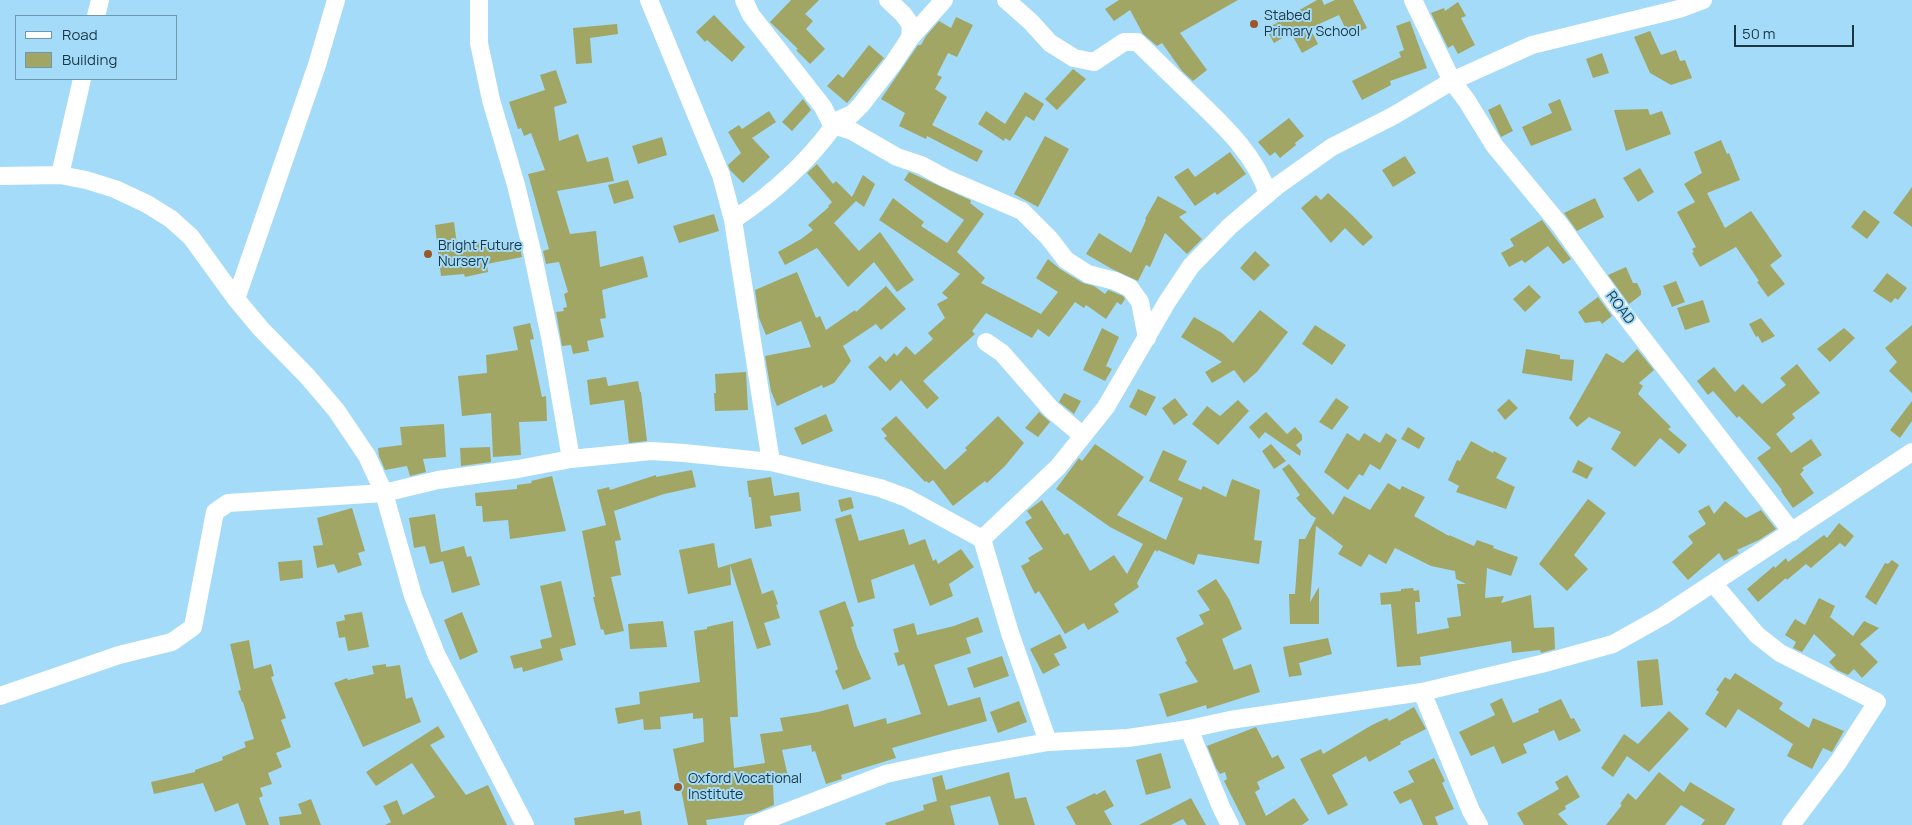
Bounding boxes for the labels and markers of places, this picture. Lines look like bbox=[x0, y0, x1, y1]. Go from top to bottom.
place label: Stabed Primary School bbox=[1264, 8, 1360, 40]
marker: Stabed Primary School bbox=[1248, 18, 1260, 30]
place label: Bright Future Nursery bbox=[438, 238, 522, 270]
marker: Bright Future Nursery bbox=[422, 248, 434, 260]
place label: Oxford Vocational Institute bbox=[688, 771, 802, 804]
marker: Oxford Vocational Institute bbox=[672, 781, 684, 793]

